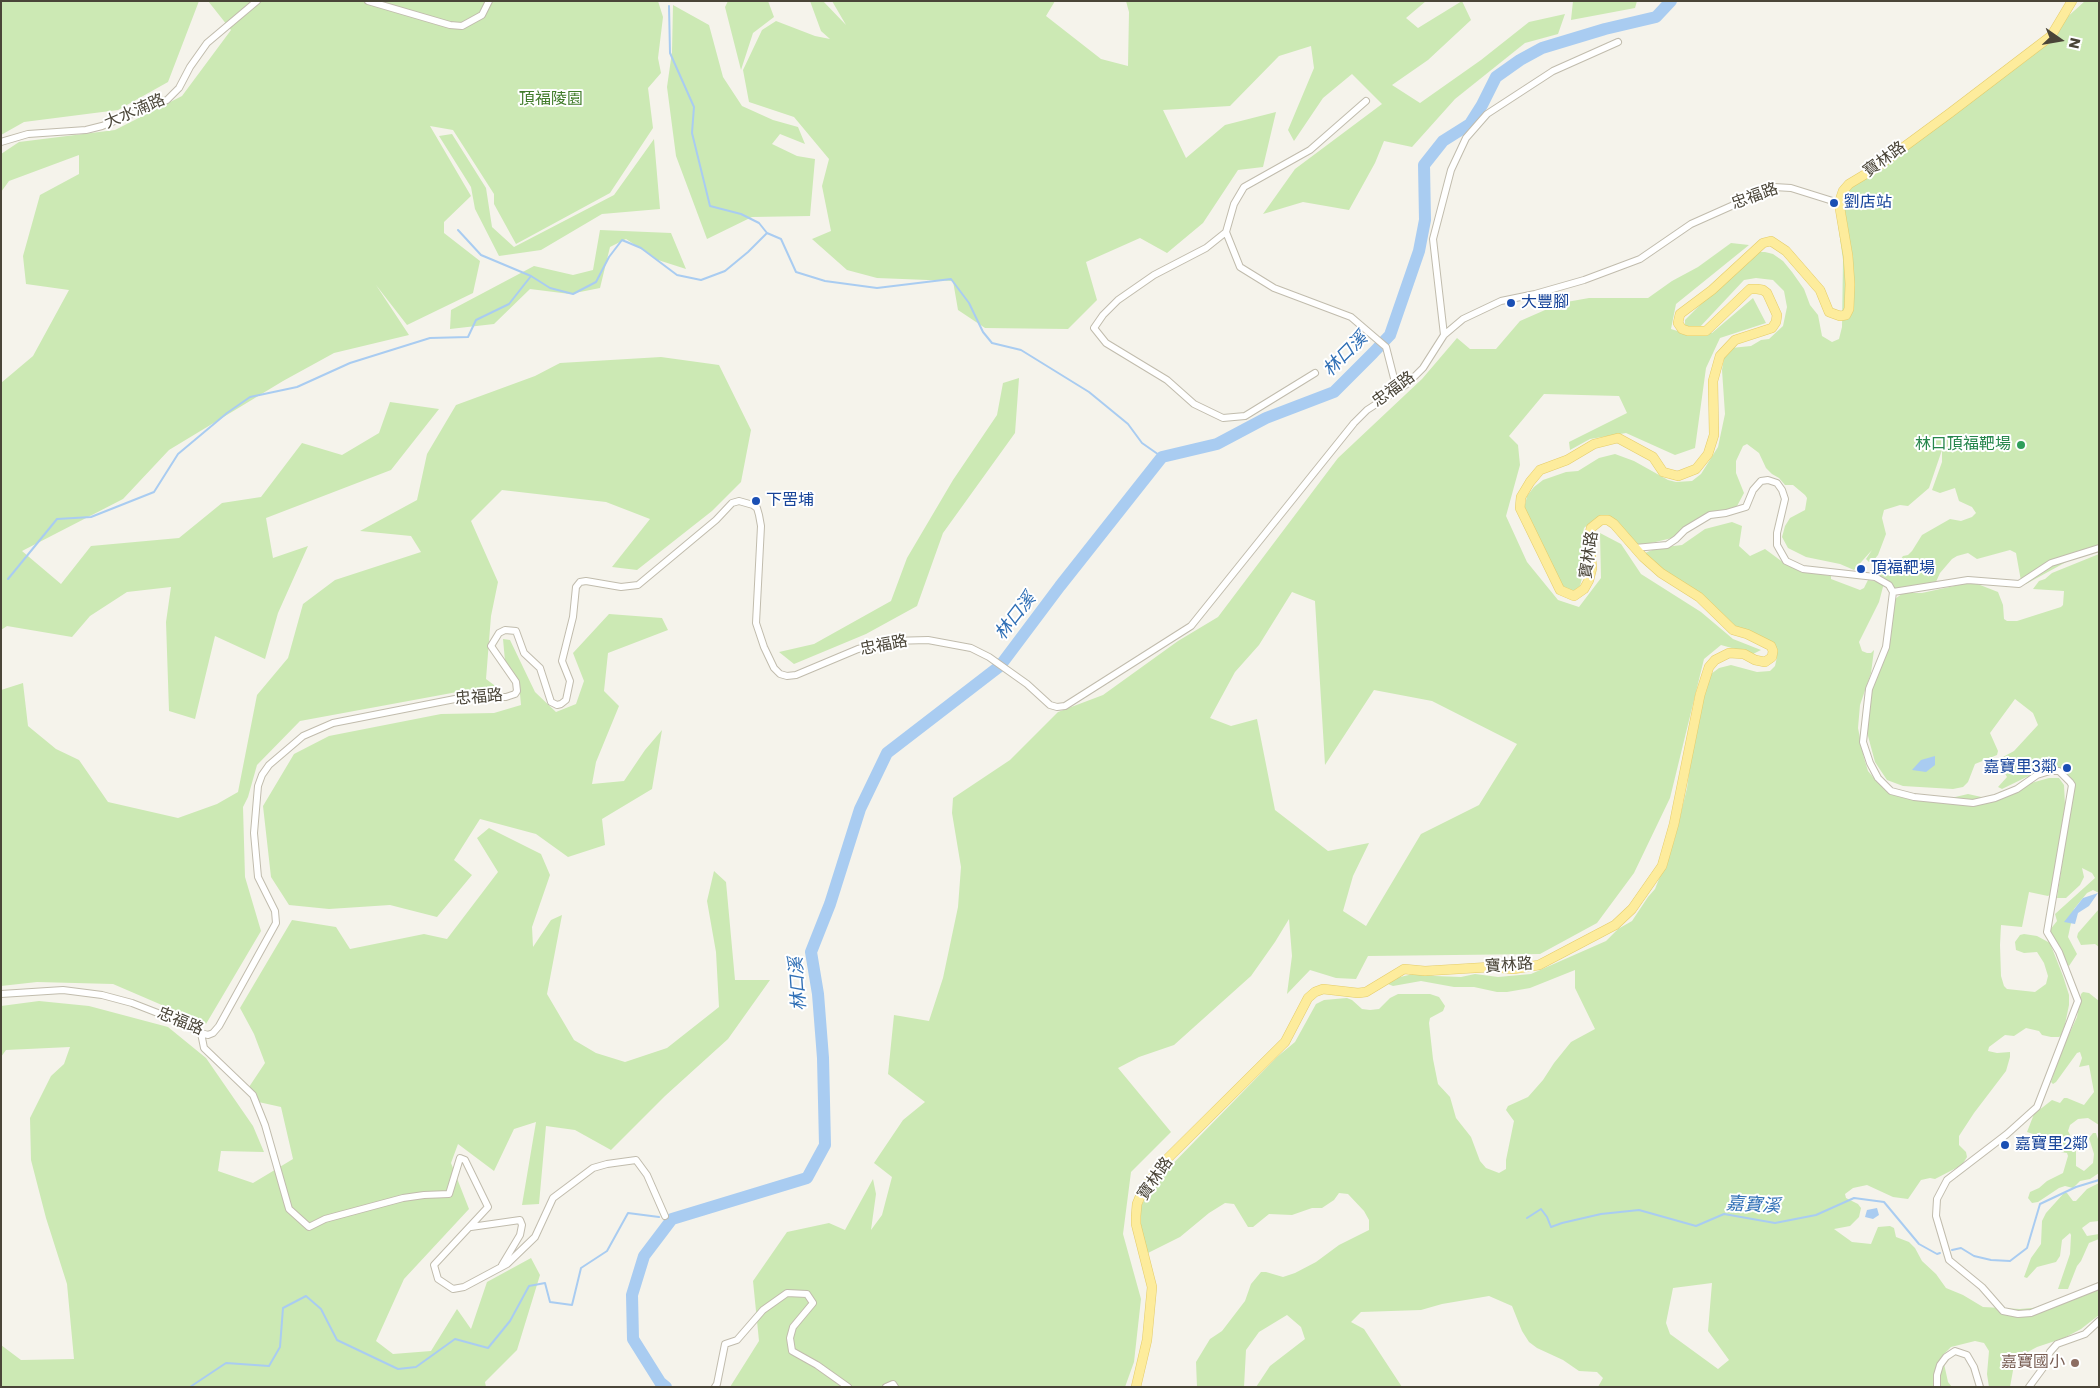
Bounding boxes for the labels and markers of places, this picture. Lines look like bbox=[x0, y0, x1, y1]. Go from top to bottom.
place label: 劉店站 bbox=[1844, 193, 1892, 213]
marker: 劉店站 bbox=[1828, 197, 1840, 209]
place label: 大豐腳 bbox=[1521, 293, 1569, 313]
marker: 大豐腳 bbox=[1505, 297, 1517, 309]
place label: 林口頂福靶場 bbox=[1915, 435, 2011, 455]
marker: 林口頂福靶場 bbox=[2015, 439, 2027, 451]
place label: 下罟埔 bbox=[766, 491, 814, 511]
marker: 下罟埔 bbox=[750, 495, 762, 507]
place label: 頂福靶場 bbox=[1871, 559, 1935, 579]
marker: 頂福靶場 bbox=[1855, 563, 1867, 575]
place label: 嘉寶里3鄰 bbox=[1984, 758, 2057, 778]
marker: 嘉寶里3鄰 bbox=[2061, 762, 2073, 774]
place label: 嘉寶里2鄰 bbox=[2015, 1135, 2088, 1155]
marker: 嘉寶里2鄰 bbox=[1999, 1139, 2011, 1151]
place label: 嘉寶國小 bbox=[2001, 1353, 2065, 1373]
marker: 嘉寶國小 bbox=[2069, 1357, 2081, 1369]

